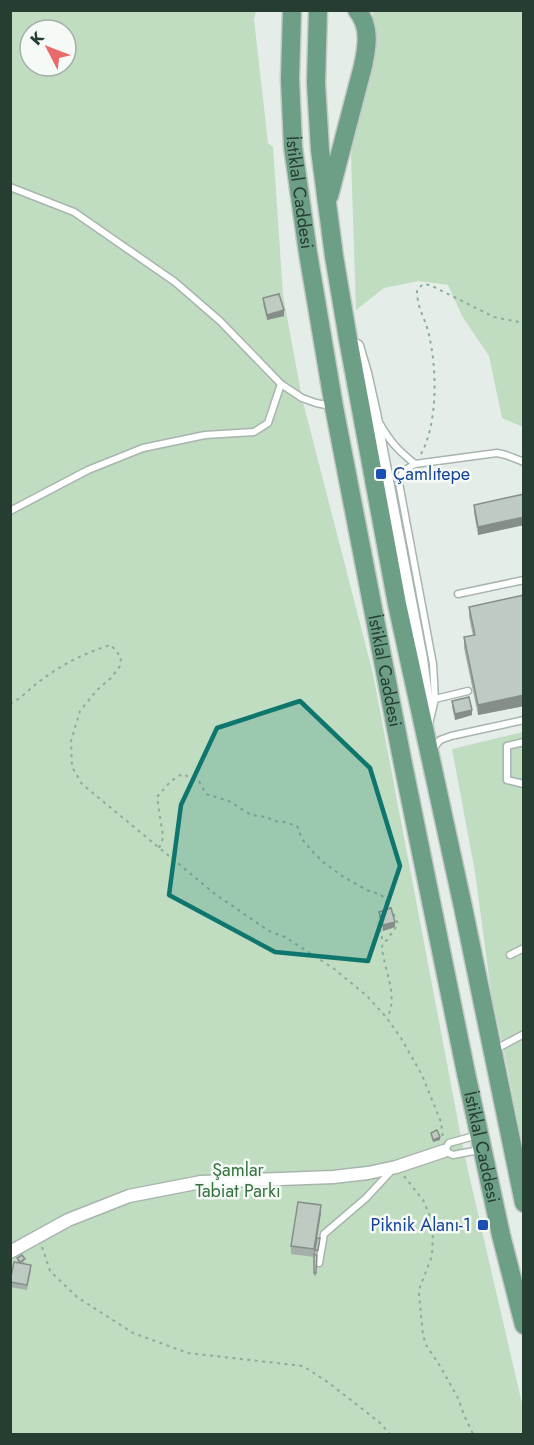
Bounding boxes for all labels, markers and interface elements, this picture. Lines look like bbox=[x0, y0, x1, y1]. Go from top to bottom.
north arrow bbox=[18, 18, 78, 78]
text: K bbox=[25, 26, 50, 50]
street label: İstiklal Caddesi bbox=[280, 135, 320, 251]
place label: Çamlıtepe bbox=[393, 461, 470, 487]
marker: Çamlıtepe bbox=[374, 467, 388, 481]
street label: İstiklal Caddesi bbox=[361, 612, 409, 729]
street label: İstiklal Caddesi bbox=[457, 1089, 507, 1205]
park label: Şamlar Tabiat Parkı bbox=[195, 1157, 281, 1204]
place label: Piknik Alanı-1 bbox=[370, 1212, 471, 1238]
marker: Piknik Alanı-1 bbox=[476, 1218, 490, 1232]

